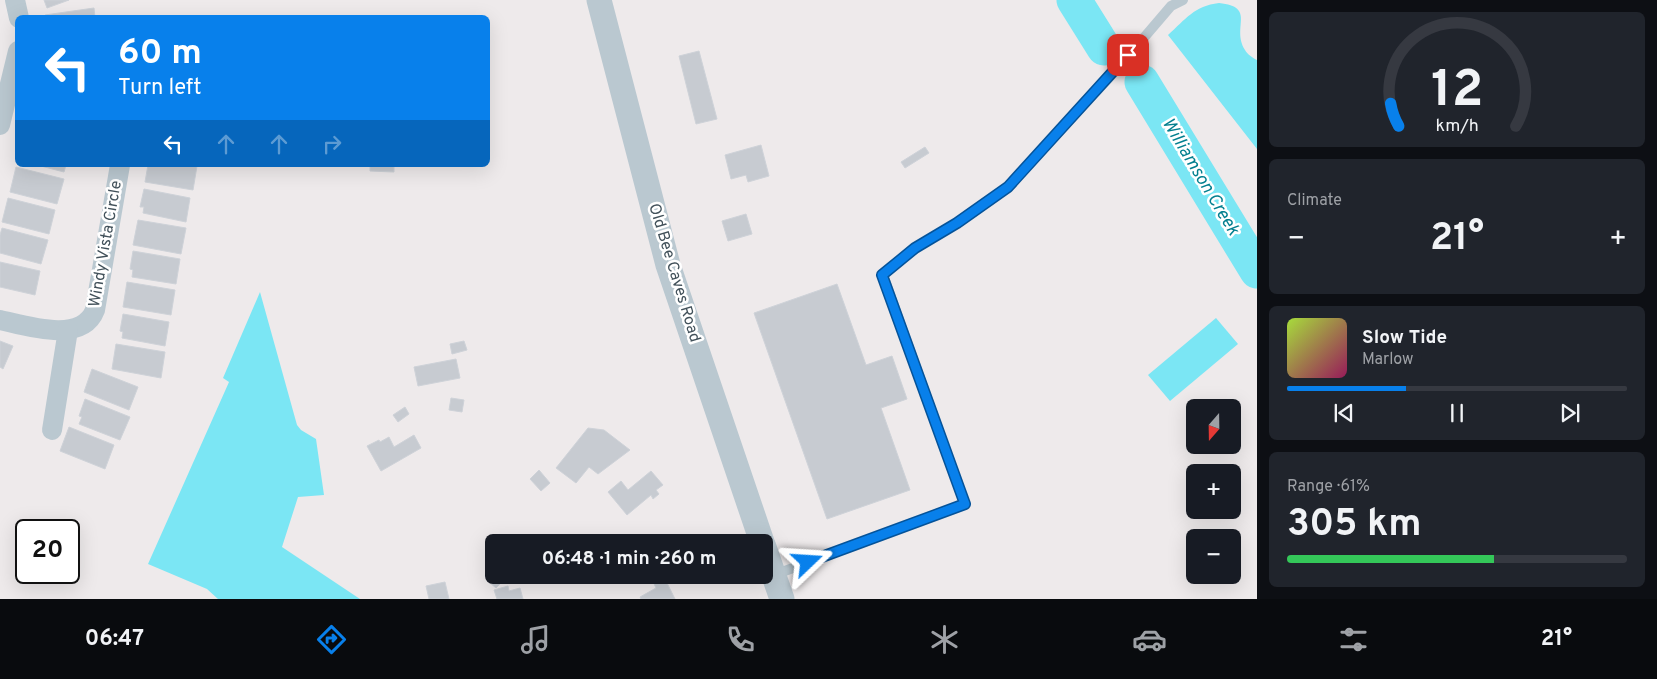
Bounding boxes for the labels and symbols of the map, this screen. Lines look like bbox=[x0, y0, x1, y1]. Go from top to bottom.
pin bbox=[1107, 34, 1149, 76]
water label: Williamson Creek bbox=[1156, 114, 1245, 241]
street label: Windy Vista Circle bbox=[85, 179, 127, 309]
street label: Old Bee Caves Road bbox=[643, 201, 705, 345]
north arrow bbox=[1186, 399, 1241, 454]
speed limit sign: 20 bbox=[15, 519, 80, 584]
position arrow bbox=[781, 535, 833, 587]

